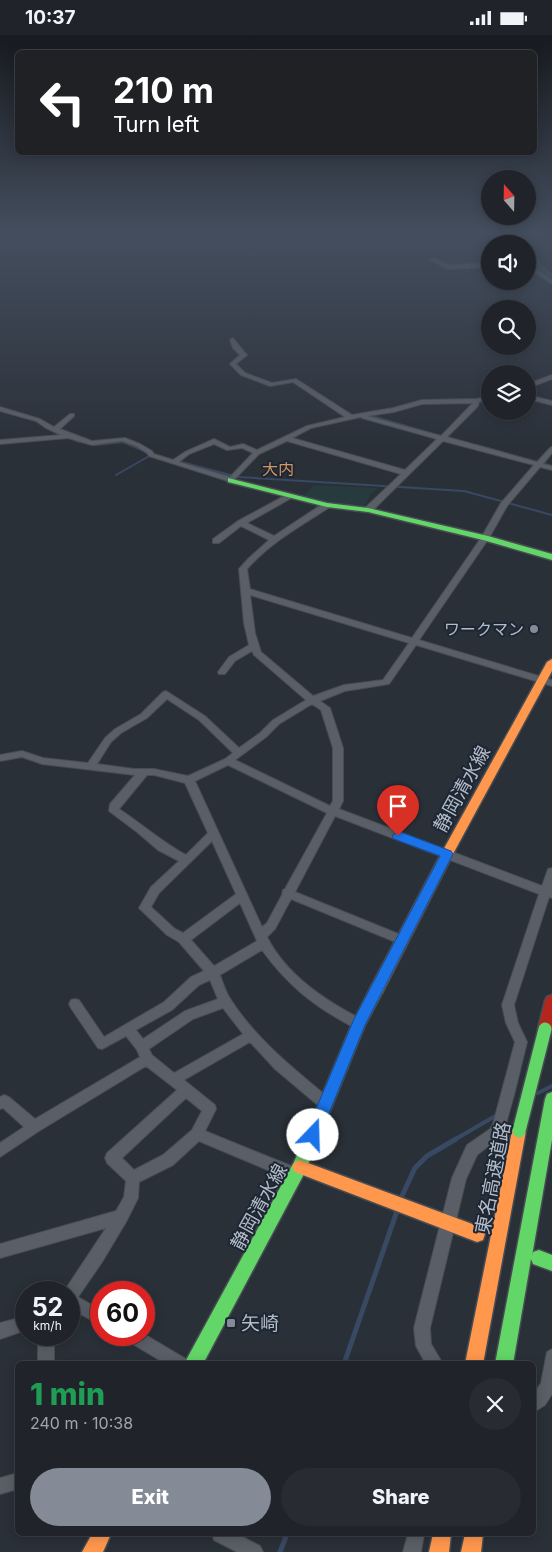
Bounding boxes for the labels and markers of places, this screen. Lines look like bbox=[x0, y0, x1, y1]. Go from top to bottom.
place label: ワークマン bbox=[444, 619, 524, 639]
marker: ワークマン bbox=[528, 623, 540, 635]
pin bbox=[377, 785, 419, 836]
place label: 矢崎 bbox=[241, 1312, 279, 1335]
marker: 矢崎 bbox=[225, 1317, 237, 1329]

